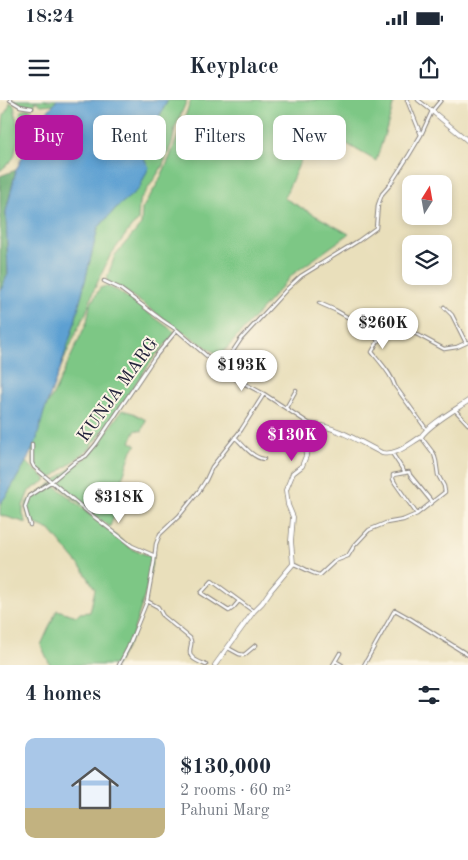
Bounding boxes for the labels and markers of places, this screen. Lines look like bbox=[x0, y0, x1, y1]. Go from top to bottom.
pin: $260K bbox=[348, 308, 418, 350]
pin: $193K bbox=[207, 350, 277, 392]
pin: $130K bbox=[257, 420, 327, 462]
pin: $318K bbox=[84, 482, 154, 524]

